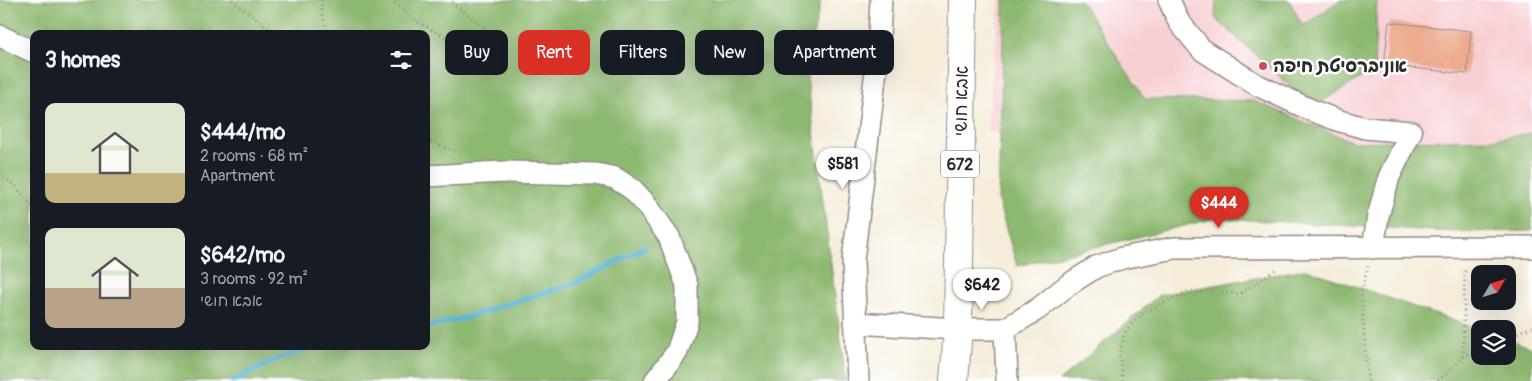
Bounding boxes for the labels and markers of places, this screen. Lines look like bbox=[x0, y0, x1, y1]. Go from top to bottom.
place label: אוניברסיטת חיפה bbox=[1273, 55, 1407, 78]
marker: אוניברסיטת חיפה bbox=[1257, 60, 1269, 72]
pin: $581 bbox=[813, 148, 873, 190]
pin: $444 bbox=[1189, 186, 1249, 229]
pin: $642 bbox=[952, 268, 1012, 311]

